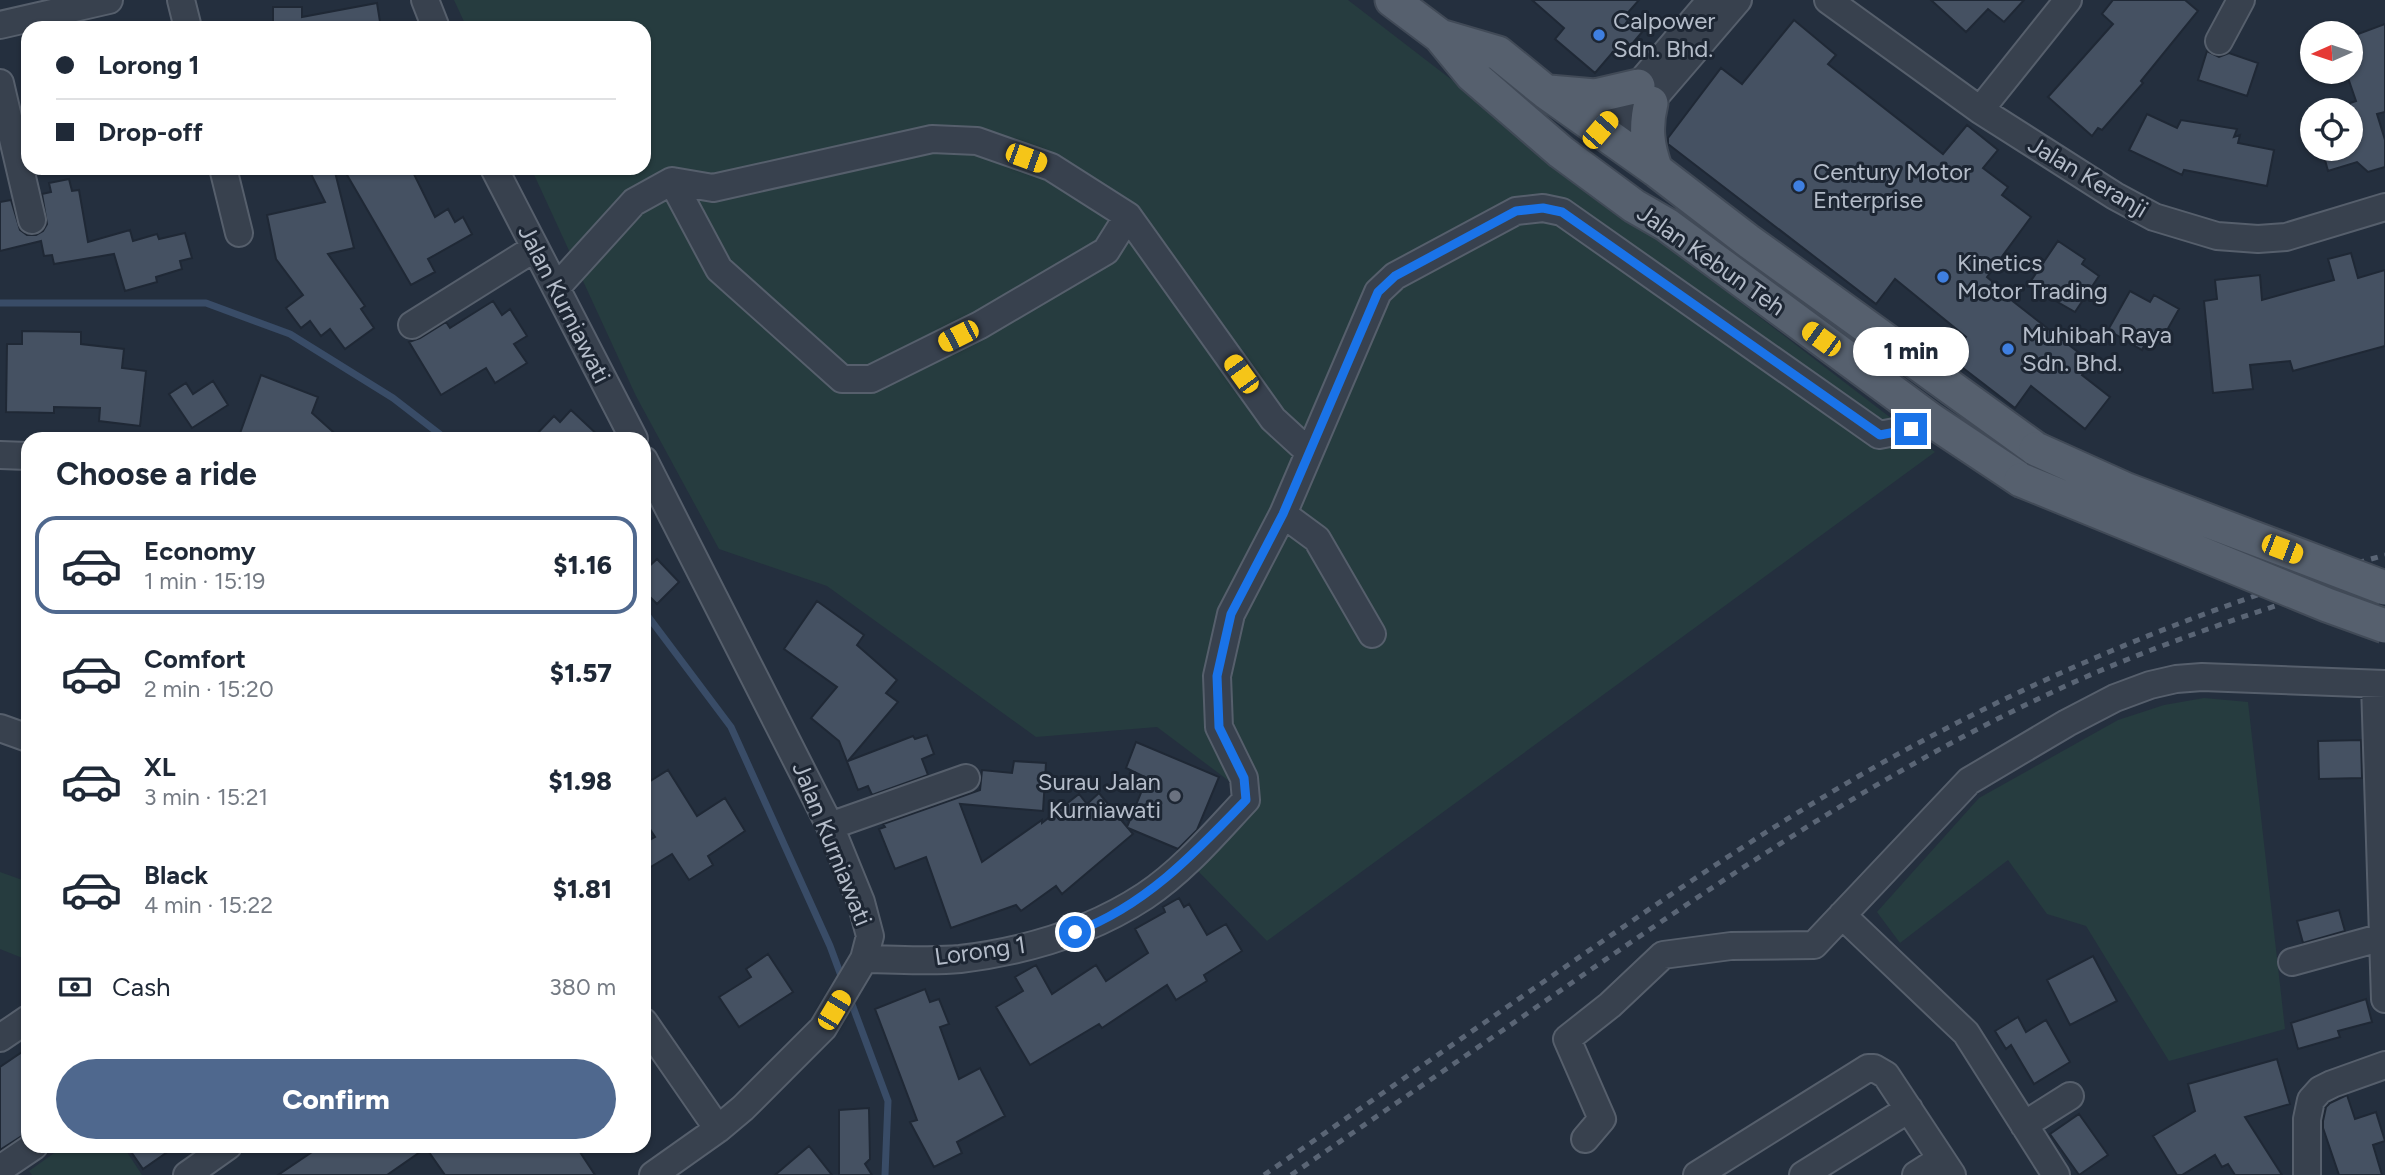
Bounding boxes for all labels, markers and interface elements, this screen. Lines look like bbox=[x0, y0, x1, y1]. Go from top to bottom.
place label: Calpower Sdn. Bhd. bbox=[1613, 6, 1715, 63]
north arrow bbox=[2300, 21, 2362, 84]
map controls bbox=[2300, 21, 2363, 161]
marker: Calpower Sdn. Bhd. bbox=[1591, 27, 1607, 43]
text: Lorong 1 bbox=[98, 49, 200, 81]
button: locate bbox=[2300, 98, 2363, 161]
car bbox=[1579, 107, 1622, 153]
text: Drop-off bbox=[98, 116, 203, 148]
street label: Jalan Keranji bbox=[2023, 129, 2153, 224]
car bbox=[1003, 141, 1050, 175]
place label: Century Motor Enterprise bbox=[1813, 157, 1971, 214]
marker: Century Motor Enterprise bbox=[1791, 178, 1807, 194]
street label: Jalan Kebun Teh bbox=[1632, 198, 1791, 321]
street label: Jalan Kurniawati bbox=[512, 220, 617, 388]
place label: Kinetics Motor Trading bbox=[1957, 248, 2108, 305]
marker: Kinetics Motor Trading bbox=[1935, 269, 1951, 285]
car bbox=[935, 317, 982, 355]
car bbox=[1798, 318, 1845, 360]
place label: Muhibah Raya Sdn. Bhd. bbox=[2022, 320, 2172, 377]
callout: 1 min bbox=[1853, 328, 1969, 376]
text: 1 min bbox=[1884, 337, 1938, 365]
marker: Muhibah Raya Sdn. Bhd. bbox=[2000, 341, 2016, 357]
car bbox=[1221, 351, 1262, 397]
route end bbox=[1895, 413, 1927, 445]
text: Choose a ride bbox=[56, 455, 257, 493]
car bbox=[2259, 532, 2306, 566]
icon: car bbox=[60, 534, 123, 597]
text: Economy bbox=[144, 535, 256, 567]
text: $1.16 bbox=[553, 549, 612, 581]
text: 1 min · 15:19 bbox=[144, 567, 265, 595]
icon: car bbox=[60, 642, 123, 705]
text: Comfort bbox=[144, 643, 246, 675]
text: $1.57 bbox=[550, 657, 612, 689]
text: 2 min · 15:20 bbox=[144, 675, 274, 703]
icon: car bbox=[60, 750, 123, 813]
text: XL bbox=[144, 751, 176, 783]
street label: Jalan Kurniawati bbox=[786, 758, 878, 930]
text: $1.98 bbox=[549, 765, 612, 797]
place label: Surau Jalan Kurniawati bbox=[1038, 767, 1161, 824]
text: 3 min · 15:21 bbox=[144, 783, 268, 811]
marker: Surau Jalan Kurniawati bbox=[1167, 788, 1183, 804]
icon: car bbox=[60, 858, 123, 921]
text: Black bbox=[144, 859, 208, 891]
text: $1.81 bbox=[553, 873, 612, 905]
text: 4 min · 15:22 bbox=[144, 891, 273, 919]
route start bbox=[1059, 916, 1091, 948]
street label: Lorong 1 bbox=[932, 930, 1027, 971]
icon: cash bbox=[56, 968, 94, 1006]
text: Cash bbox=[112, 971, 171, 1003]
text: 380 m bbox=[549, 973, 616, 1001]
car bbox=[815, 987, 854, 1033]
button: Confirm bbox=[56, 1059, 616, 1139]

